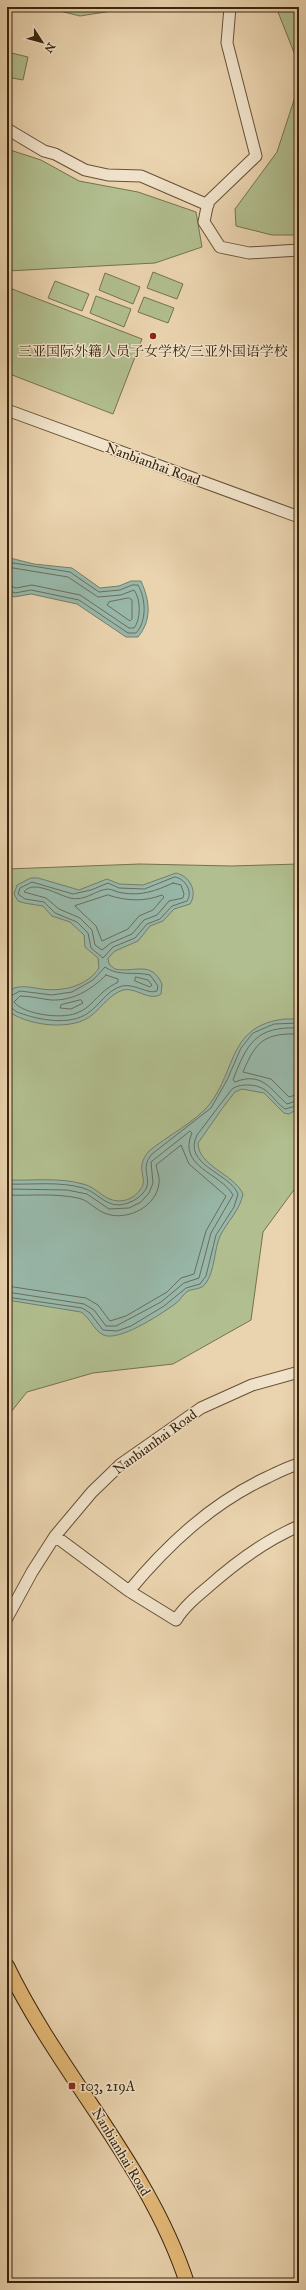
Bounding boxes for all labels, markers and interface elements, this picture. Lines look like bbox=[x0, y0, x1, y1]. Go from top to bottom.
north arrow bbox=[22, 22, 62, 62]
text: N bbox=[41, 40, 58, 56]
marker: 三亚国际外籍人员子女学校/三亚外国语学校 bbox=[148, 331, 158, 341]
place label: 三亚国际外籍人员子女学校/三亚外国语学校 bbox=[18, 343, 288, 360]
street label: Nanbianhai Road bbox=[103, 439, 203, 489]
street label: Nanbianhai Road bbox=[110, 1406, 200, 1478]
place label: 103, 219A bbox=[80, 2078, 136, 2095]
marker: 103, 219A bbox=[67, 2081, 77, 2091]
street label: Nanbianhai Road bbox=[88, 2105, 154, 2199]

